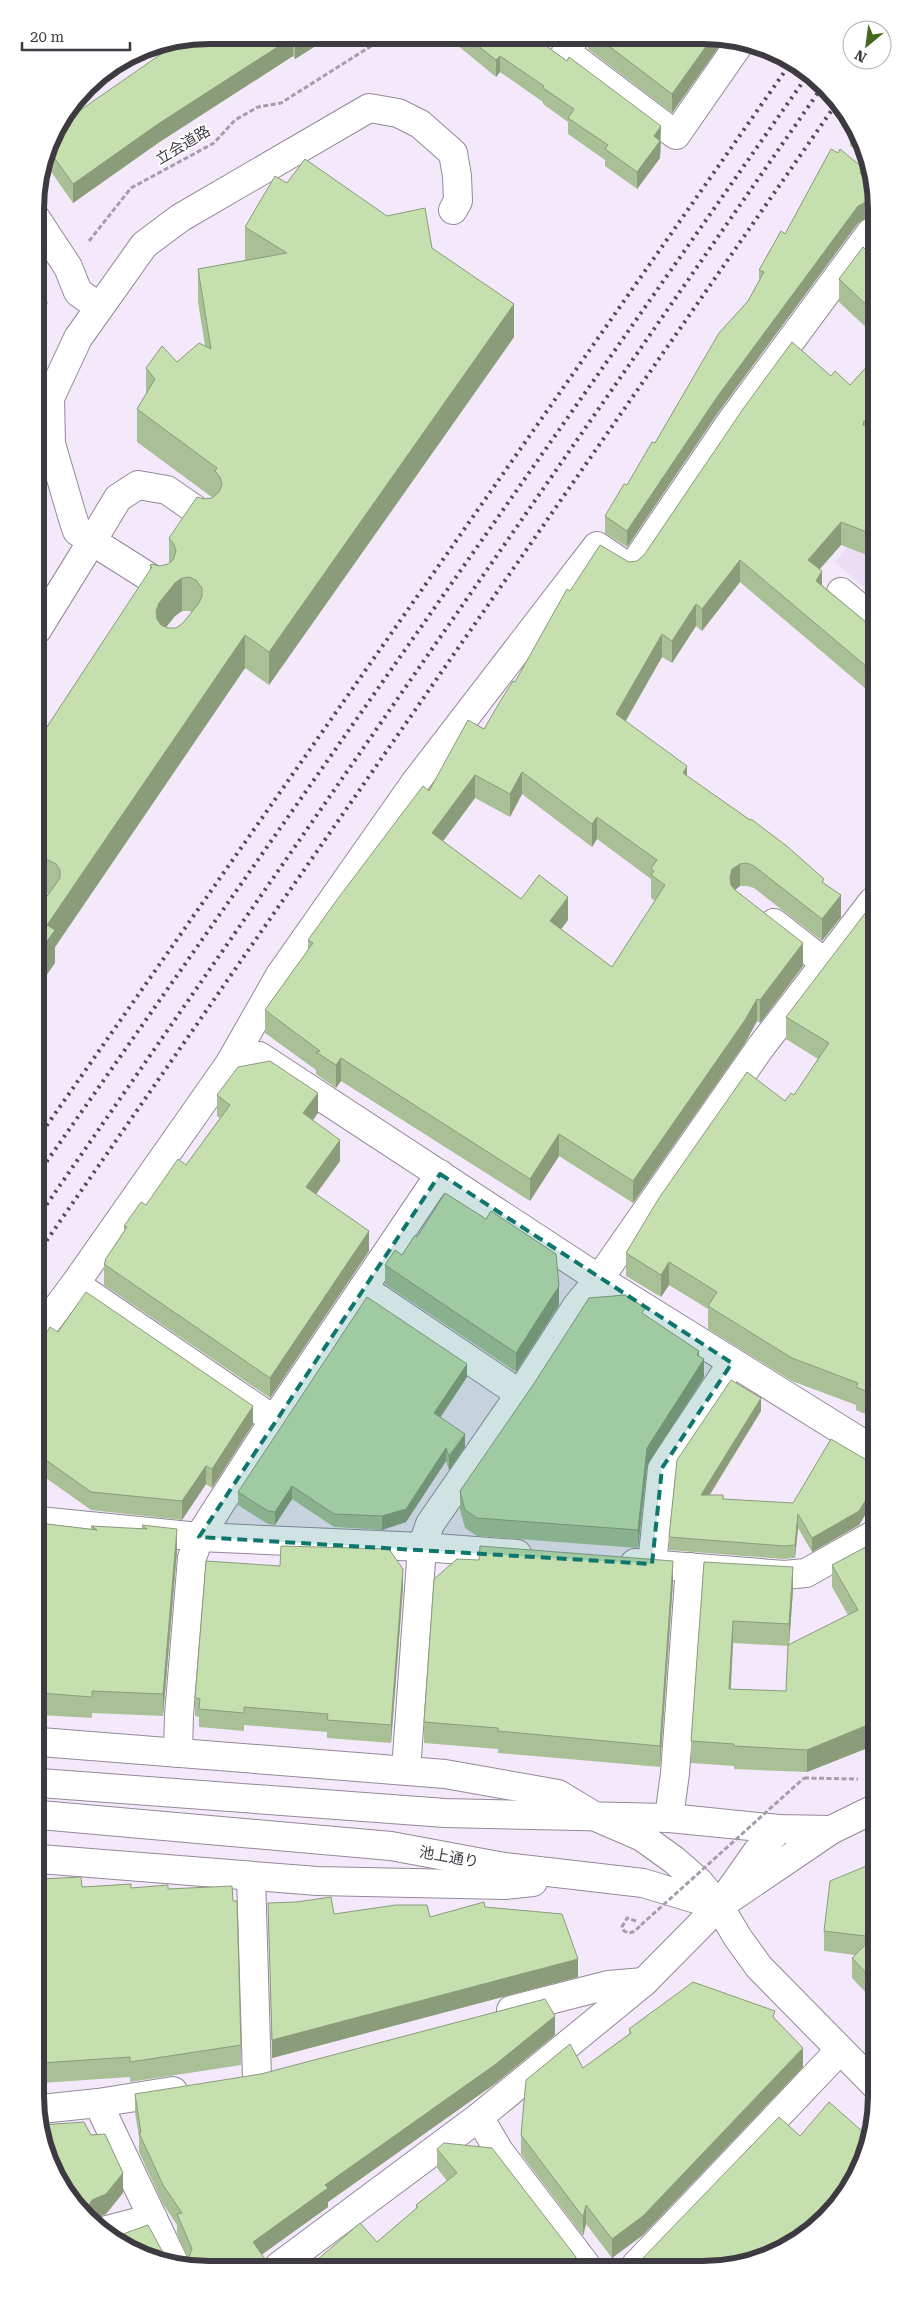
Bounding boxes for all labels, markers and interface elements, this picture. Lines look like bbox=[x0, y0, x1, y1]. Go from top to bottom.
scale bar bbox=[22, 20, 130, 52]
north arrow bbox=[842, 20, 892, 70]
text: 20 m bbox=[30, 28, 65, 46]
text: N bbox=[852, 47, 869, 66]
street label: 立会道路 bbox=[153, 122, 213, 168]
street label: 池上通り bbox=[418, 1843, 480, 1871]

